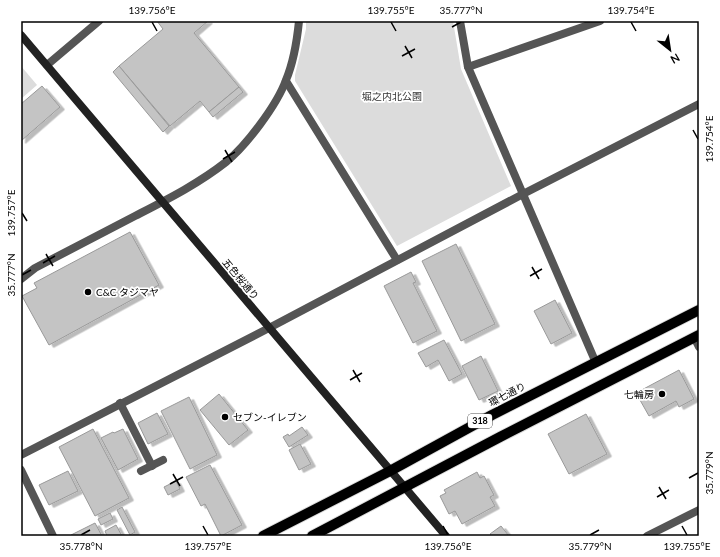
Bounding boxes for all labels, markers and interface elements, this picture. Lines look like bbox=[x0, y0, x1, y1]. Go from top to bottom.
text: 139.756°E bbox=[128, 4, 176, 16]
text: 139.755°E bbox=[367, 4, 415, 16]
text: 35.777°N bbox=[439, 4, 483, 16]
text: 139.754°E bbox=[607, 4, 655, 16]
north arrow bbox=[650, 30, 690, 70]
text: N bbox=[668, 51, 682, 67]
park label: 堀之内北公園 bbox=[362, 90, 422, 102]
text: 139.754°E bbox=[703, 115, 715, 163]
text: 139.757°E bbox=[5, 189, 17, 237]
text: 35.777°N bbox=[5, 253, 17, 297]
street label: 五色桜通り bbox=[220, 256, 262, 302]
place label: C&C タジマヤ bbox=[96, 286, 159, 298]
marker: C&C タジマヤ bbox=[83, 287, 93, 297]
street label: 環七通り bbox=[486, 380, 528, 408]
place label: 七輪房 bbox=[624, 388, 654, 400]
marker: 七輪房 bbox=[657, 389, 667, 399]
place label: セブン-イレブン bbox=[233, 411, 307, 423]
marker: セブン-イレブン bbox=[220, 412, 230, 422]
road number: 318 bbox=[468, 414, 492, 428]
text: 35.779°N bbox=[703, 451, 715, 495]
text: 35.778°N bbox=[59, 540, 103, 552]
text: 139.757°E bbox=[184, 540, 232, 552]
text: 139.756°E bbox=[424, 540, 472, 552]
text: 35.779°N bbox=[568, 540, 612, 552]
text: 139.755°E bbox=[663, 540, 711, 552]

